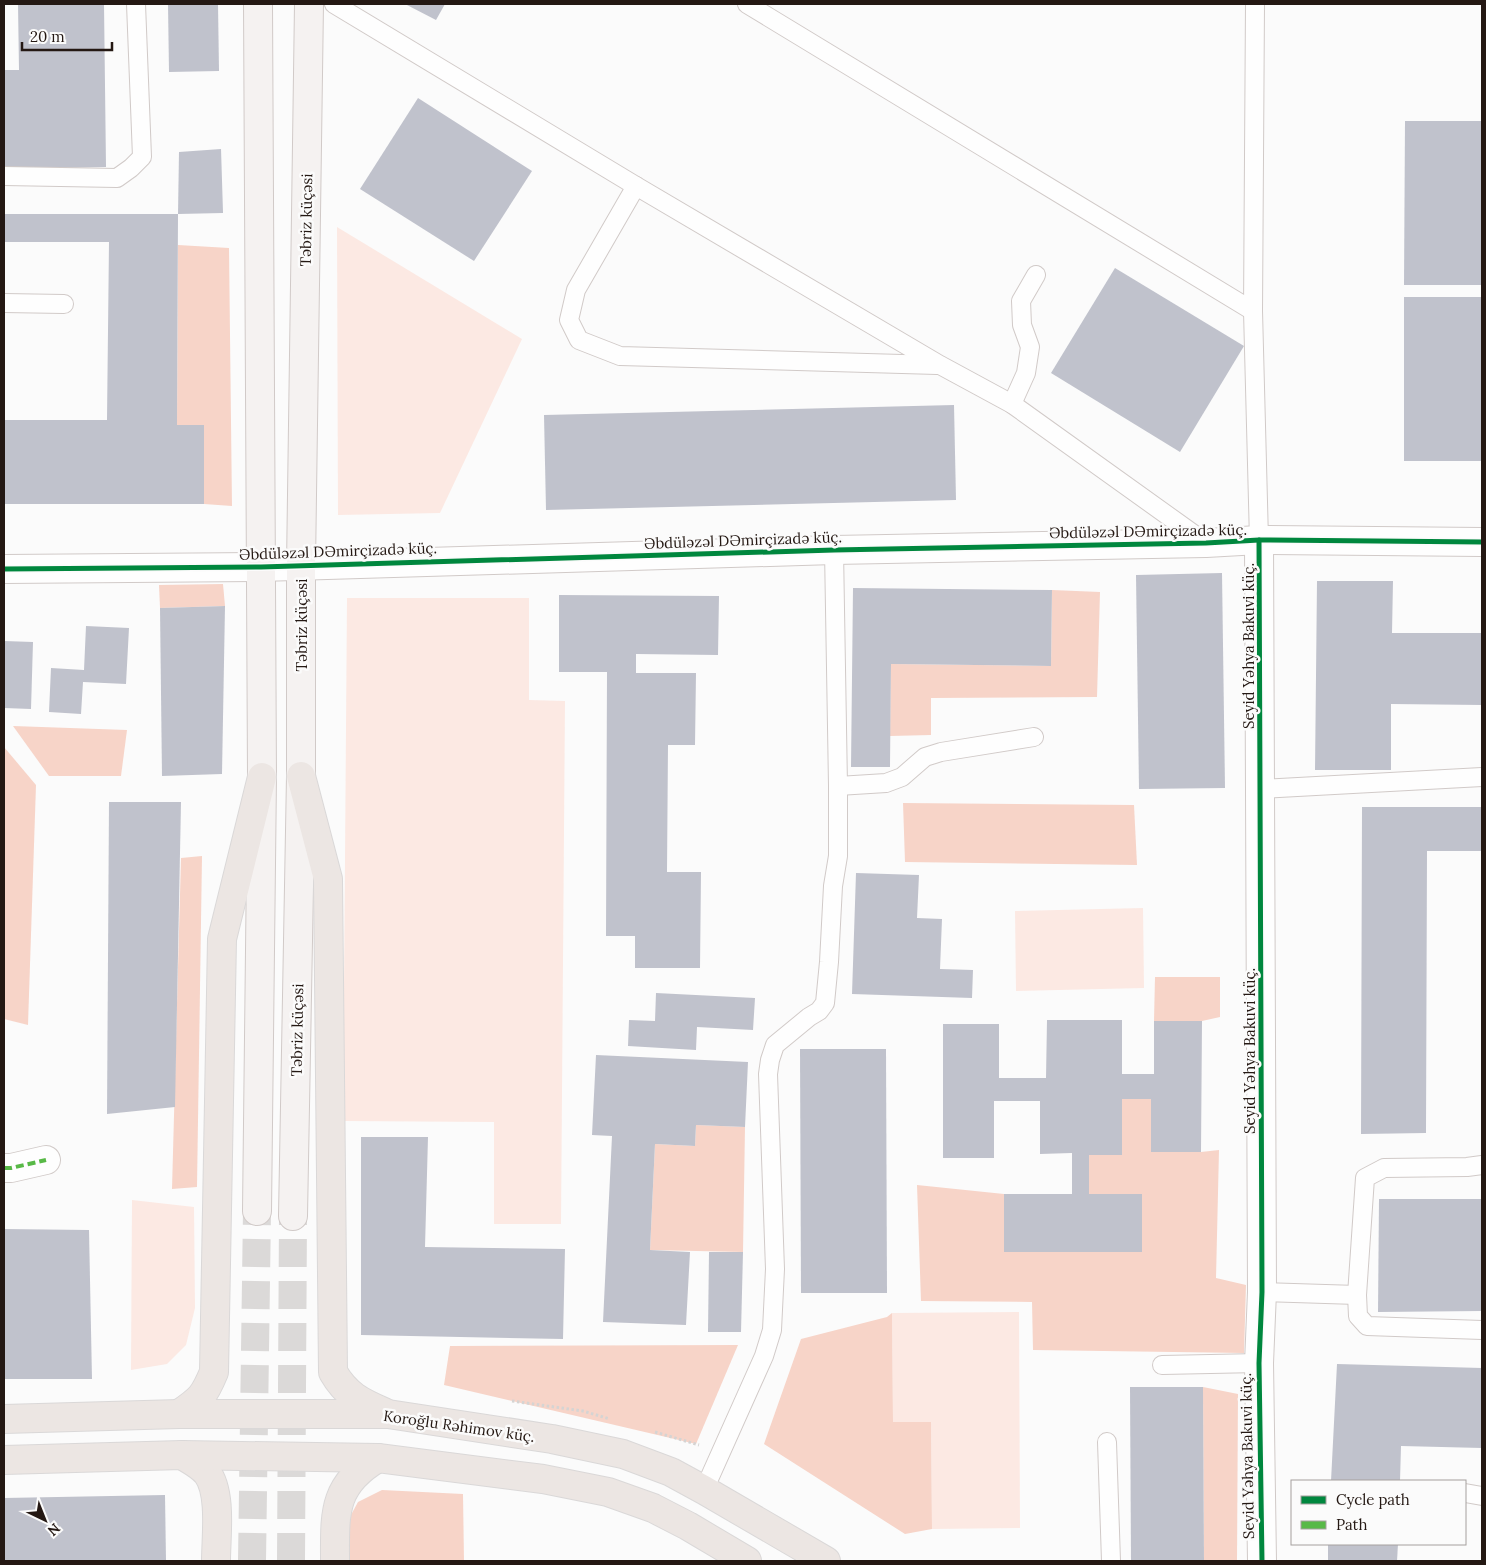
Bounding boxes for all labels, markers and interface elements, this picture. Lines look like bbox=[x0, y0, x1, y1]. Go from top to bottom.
scale bar bbox=[22, 20, 112, 52]
text: 20 m bbox=[30, 27, 65, 46]
street label: Təbriz küçəsi bbox=[296, 173, 316, 267]
street label: Əbdüləzəl DƏmirçizadə küç. bbox=[1049, 520, 1247, 542]
street label: Əbdüləzəl DƏmirçizadə küç. bbox=[644, 527, 842, 553]
street label: Əbdüləzəl DƏmirçizadə küç. bbox=[239, 538, 437, 564]
street label: Seyid Yəhya Bakuvi küç. bbox=[1239, 563, 1258, 729]
street label: Təbriz küçəsi bbox=[292, 578, 311, 672]
street label: Seyid Yəhya Bakuvi küç. bbox=[1240, 968, 1259, 1134]
street label: Təbriz küçəsi bbox=[287, 983, 307, 1077]
street label: Seyid Yəhya Bakuvi küç. bbox=[1236, 1373, 1258, 1539]
street label: Koroğlu Rəhimov küç. bbox=[382, 1406, 536, 1446]
legend bbox=[1291, 1480, 1466, 1545]
text: Cycle path bbox=[1336, 1490, 1410, 1509]
north arrow bbox=[20, 1495, 70, 1545]
text: Path bbox=[1336, 1515, 1367, 1534]
text: N bbox=[44, 1519, 64, 1540]

